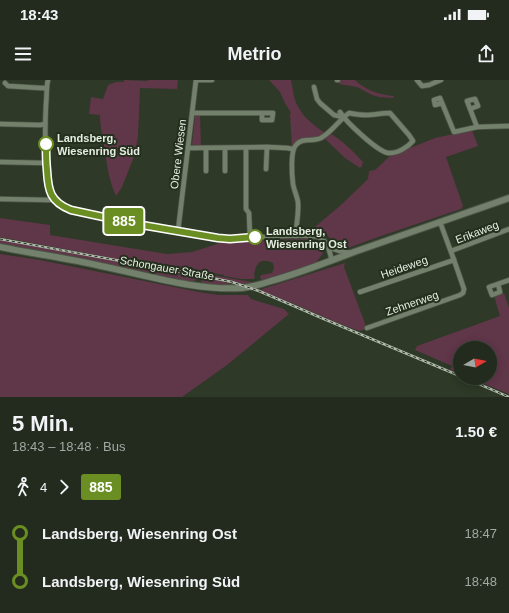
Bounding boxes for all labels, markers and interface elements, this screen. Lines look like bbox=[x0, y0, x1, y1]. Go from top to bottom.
text: 18:43 bbox=[20, 6, 58, 23]
icon: menu bbox=[12, 43, 34, 65]
icon: share bbox=[475, 43, 497, 65]
text: Metrio bbox=[228, 44, 282, 64]
street label: Obere Wiesen bbox=[168, 118, 188, 190]
place label: Landsberg, Wiesenring Süd bbox=[57, 132, 140, 157]
marker: Landsberg, Wiesenring Süd bbox=[38, 136, 54, 152]
line badge: 885 bbox=[101, 208, 147, 234]
text: 885 bbox=[112, 213, 136, 229]
street label: Erikaweg bbox=[454, 218, 500, 246]
place label: Landsberg, Wiesenring Ost bbox=[266, 225, 347, 250]
marker: Landsberg, Wiesenring Ost bbox=[247, 229, 263, 245]
street label: Heideweg bbox=[379, 253, 429, 281]
street label: Schongauer Straße bbox=[119, 254, 215, 282]
street label: Zehnerweg bbox=[384, 288, 440, 318]
north arrow bbox=[453, 341, 497, 385]
map controls bbox=[453, 341, 497, 385]
text: 5 Min. bbox=[12, 411, 74, 436]
text: 1.50 € bbox=[455, 423, 497, 440]
text: 18:43 – 18:48 · Bus bbox=[12, 439, 125, 454]
icon: walk bbox=[12, 476, 34, 498]
icon: forward bbox=[53, 476, 75, 498]
text: 885 bbox=[89, 479, 113, 495]
text: 4 bbox=[40, 480, 47, 495]
text: Landsberg, Wiesenring Ost bbox=[42, 525, 237, 542]
text: 18:47 bbox=[464, 526, 497, 541]
text: Landsberg, Wiesenring Süd bbox=[42, 573, 240, 590]
text: 18:48 bbox=[464, 574, 497, 589]

